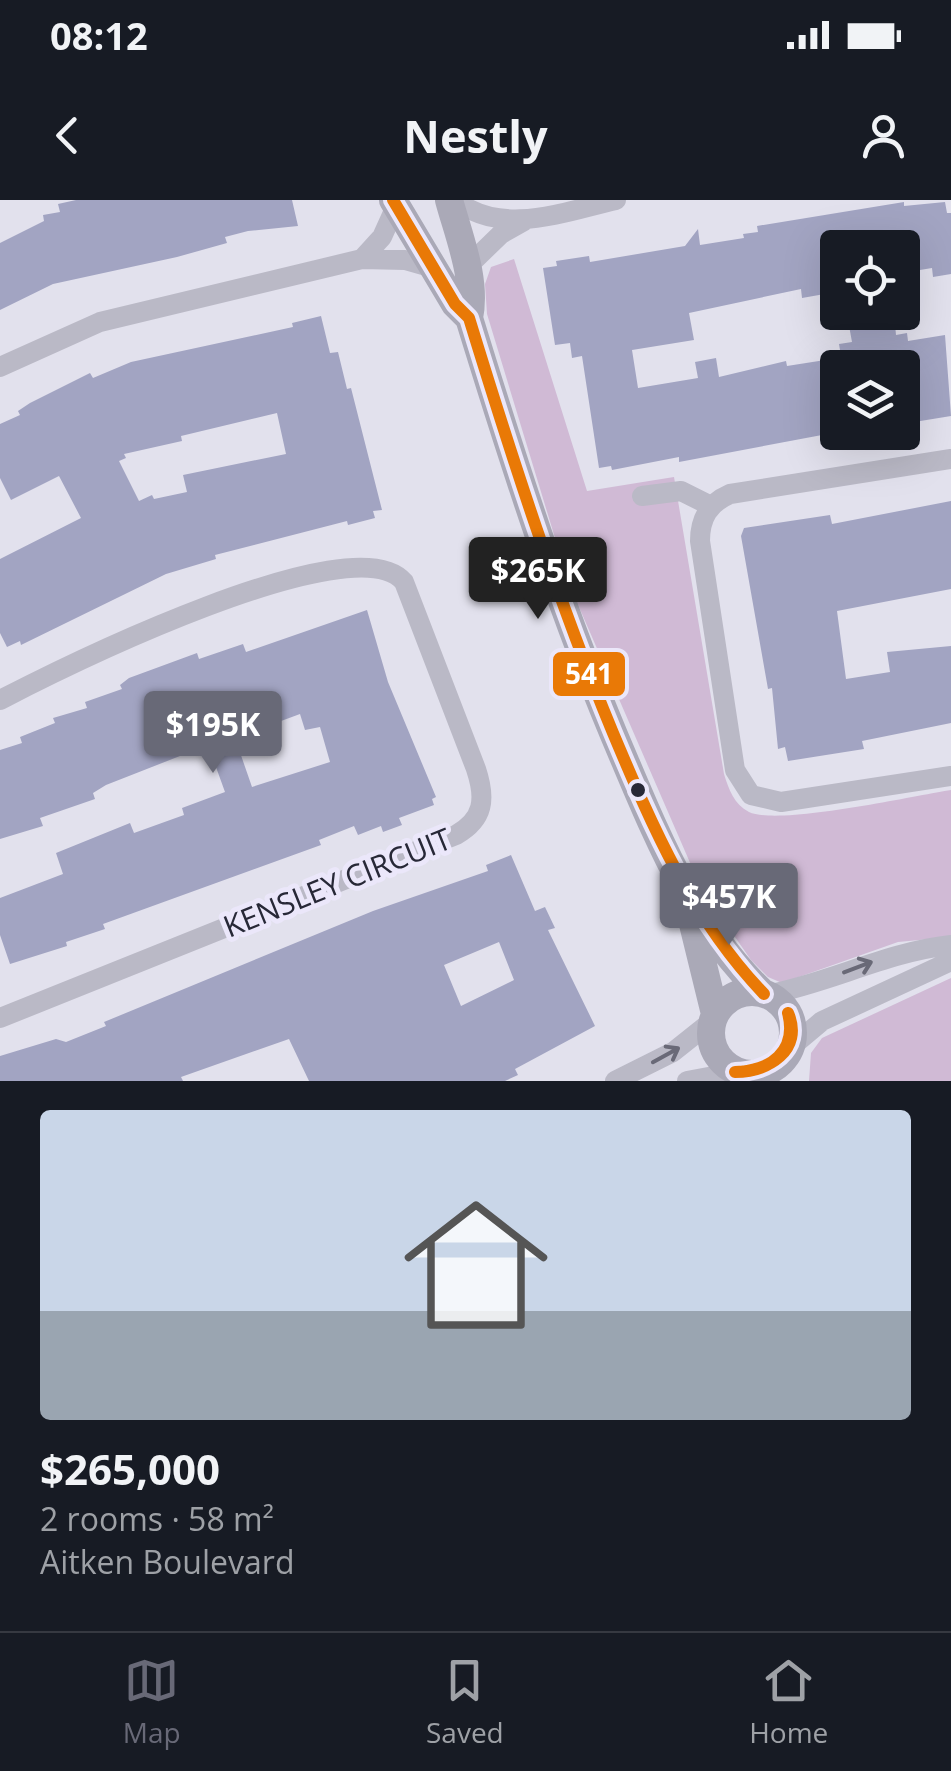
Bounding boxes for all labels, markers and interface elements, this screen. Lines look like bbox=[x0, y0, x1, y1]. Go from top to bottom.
text: 08:12 bbox=[50, 9, 148, 61]
text: Nestly bbox=[403, 105, 548, 166]
icon: back bbox=[40, 108, 95, 163]
icon: person bbox=[856, 108, 911, 163]
map controls bbox=[820, 230, 920, 450]
button: locate bbox=[820, 230, 920, 330]
button: layers bbox=[820, 350, 920, 450]
pin: $265K bbox=[468, 537, 608, 622]
text: $265K bbox=[491, 548, 585, 591]
line badge: 541 bbox=[551, 650, 627, 698]
text: 541 bbox=[565, 654, 613, 692]
pin: $195K bbox=[143, 691, 283, 776]
text: $195K bbox=[166, 702, 260, 745]
unlabelled marker bbox=[628, 780, 648, 800]
street label: KENSLEY CIRCUIT bbox=[217, 817, 458, 946]
pin: $457K bbox=[659, 863, 799, 948]
text: $457K bbox=[682, 874, 776, 917]
one-way arrow bbox=[842, 957, 873, 975]
one-way arrow bbox=[651, 1045, 680, 1064]
icon: home bbox=[386, 1175, 566, 1355]
text: $265,000 bbox=[40, 1440, 220, 1497]
text: 2 rooms · 58 m² bbox=[40, 1497, 274, 1540]
text: Aitken Boulevard bbox=[40, 1540, 294, 1583]
tab: Map bbox=[123, 1653, 181, 1751]
tab: Saved bbox=[426, 1653, 504, 1751]
tab: Home bbox=[749, 1653, 828, 1751]

